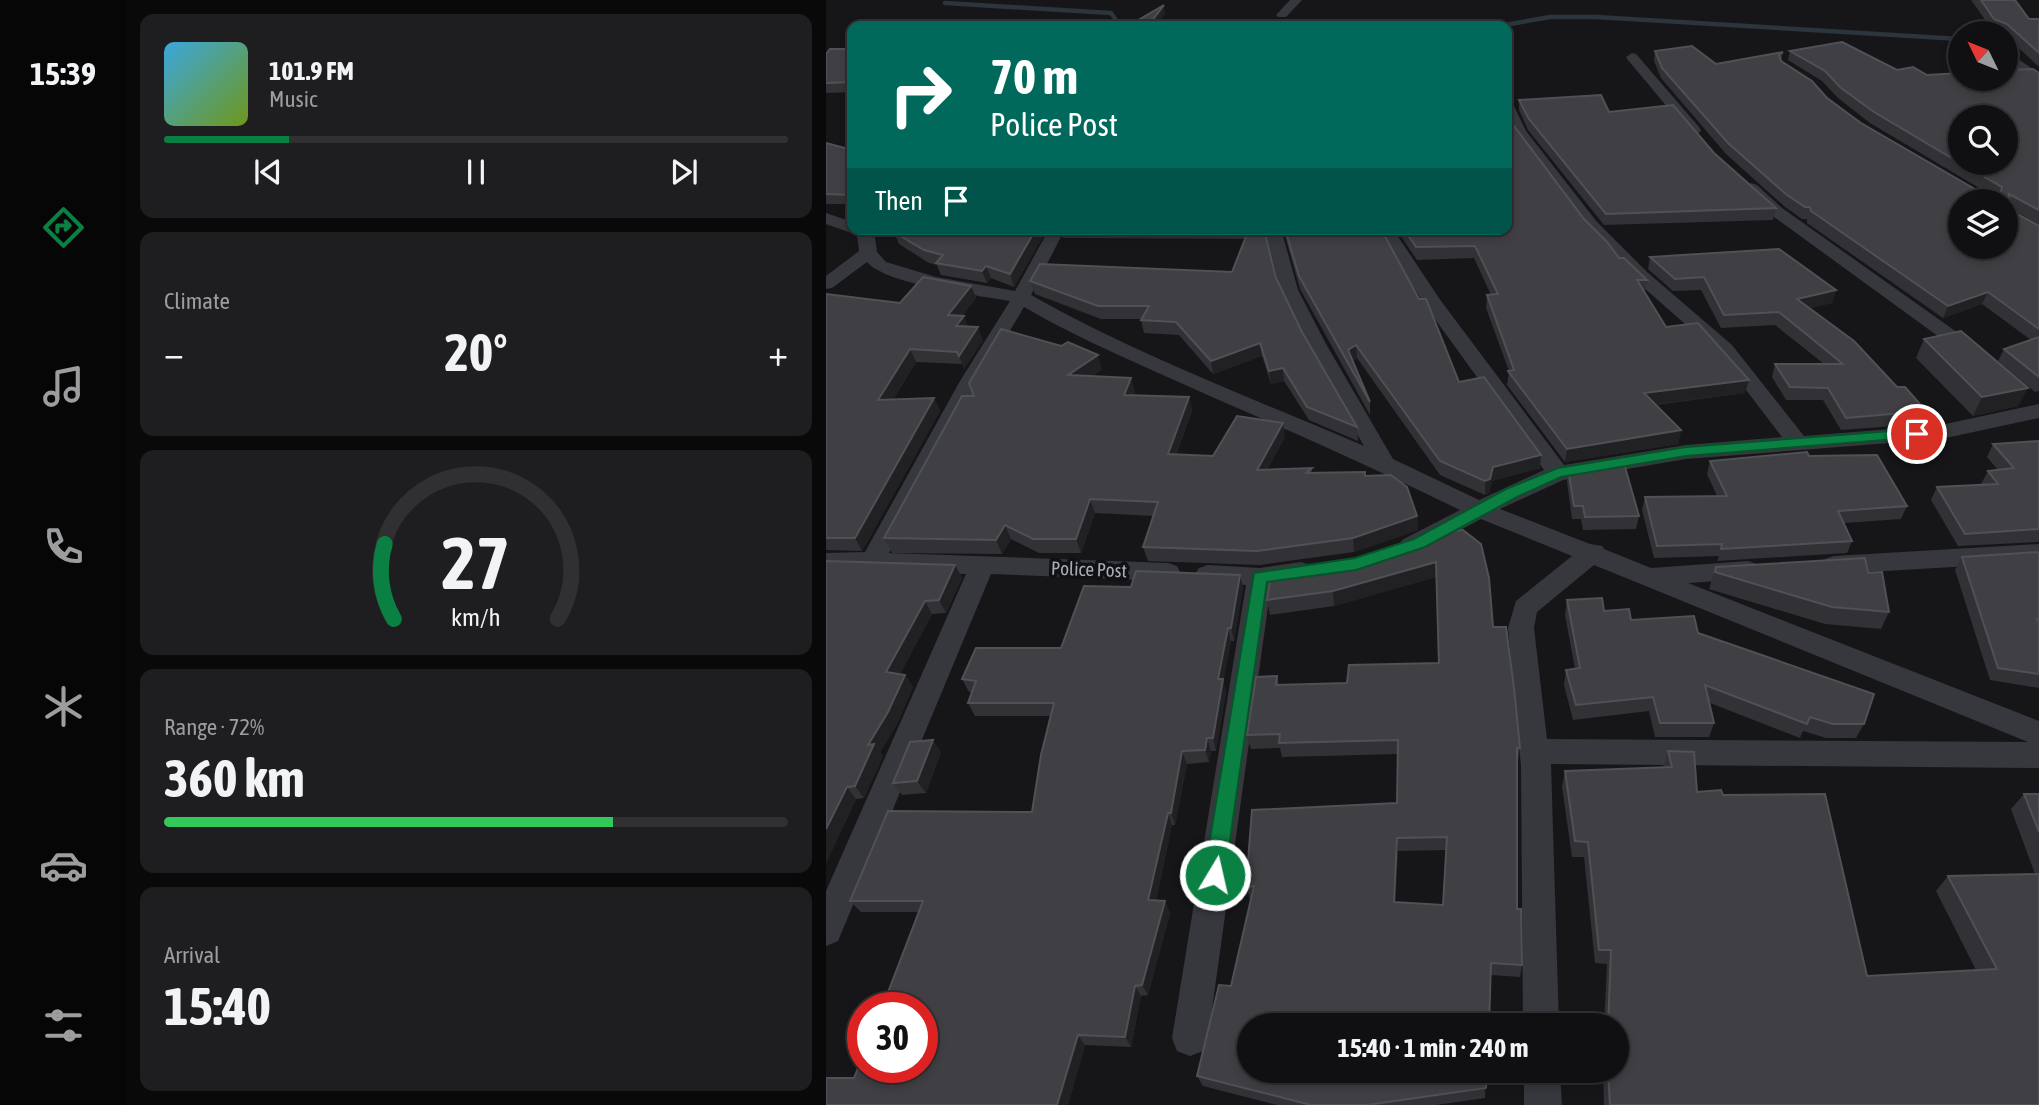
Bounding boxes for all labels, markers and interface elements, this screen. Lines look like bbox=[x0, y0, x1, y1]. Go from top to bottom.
north arrow bbox=[1948, 21, 2018, 91]
map controls bbox=[1948, 21, 2018, 259]
text: 70 m bbox=[990, 48, 1078, 104]
icon: right bbox=[875, 49, 966, 140]
text: 15:39 bbox=[30, 55, 96, 92]
text: 101.9 FM bbox=[269, 56, 354, 86]
text: Music bbox=[269, 86, 317, 112]
button: search bbox=[1948, 105, 2018, 175]
text: Police Post bbox=[990, 106, 1118, 143]
icon: previous bbox=[249, 153, 287, 191]
icon: pause bbox=[457, 153, 495, 191]
icon: next bbox=[665, 153, 703, 191]
icon: arrive bbox=[937, 182, 975, 220]
text: Then bbox=[875, 186, 923, 216]
button: layers bbox=[1948, 189, 2018, 259]
icon: directions bbox=[39, 203, 88, 252]
text: Climate bbox=[164, 288, 230, 314]
text: 20° bbox=[444, 322, 508, 382]
text: − bbox=[164, 331, 184, 374]
text: + bbox=[768, 331, 788, 374]
icon: music bbox=[39, 362, 88, 411]
pin bbox=[1887, 404, 1947, 464]
icon: arrive bbox=[1898, 415, 1936, 453]
text: 27 bbox=[442, 521, 510, 604]
icon: phone bbox=[39, 522, 88, 571]
street label: Police Post bbox=[1051, 557, 1127, 581]
text: km/h bbox=[451, 602, 501, 630]
icon: climate bbox=[39, 682, 88, 731]
text: Range · 72% bbox=[164, 714, 264, 740]
text: 360 km bbox=[164, 748, 305, 808]
position arrow bbox=[1178, 838, 1252, 912]
icon: car bbox=[39, 841, 88, 890]
text: Arrival bbox=[164, 942, 220, 968]
text: 15:40 bbox=[164, 976, 271, 1036]
speed limit sign: 30 bbox=[847, 992, 938, 1083]
icon: filters bbox=[39, 1001, 88, 1050]
text: 15:40 · 1 min · 240 m bbox=[1338, 1033, 1528, 1063]

